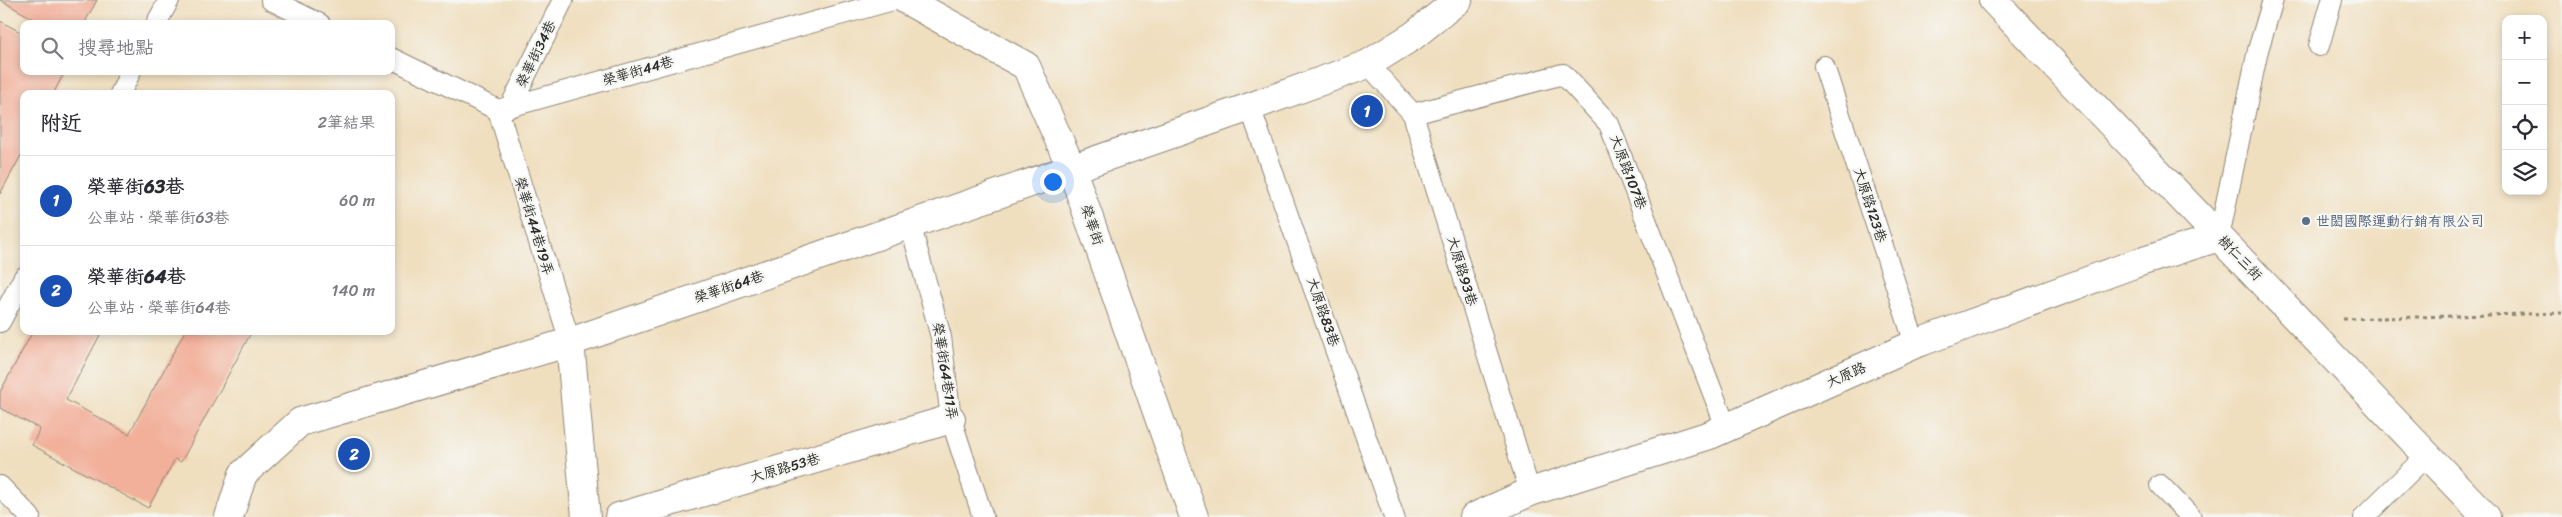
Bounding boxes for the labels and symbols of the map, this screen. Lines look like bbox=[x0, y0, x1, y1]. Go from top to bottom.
street label: 榮華街34巷 bbox=[509, 15, 564, 92]
street label: 榮華街44巷 bbox=[599, 49, 678, 93]
pin: 1 bbox=[1351, 92, 1383, 130]
street label: 大原路107巷 bbox=[1602, 131, 1654, 214]
street label: 大原路123巷 bbox=[1846, 164, 1894, 247]
your location bbox=[1040, 169, 1066, 195]
street label: 榮華街44巷19弄 bbox=[507, 174, 561, 278]
street label: 榮華街 bbox=[1073, 201, 1111, 249]
place label: 世閎國際運動行銷有限公司 bbox=[2316, 209, 2484, 234]
marker: 世閎國際運動行銷有限公司 bbox=[2300, 215, 2312, 227]
street label: 樹仁三街 bbox=[2212, 229, 2268, 287]
street label: 大原路93巷 bbox=[1439, 233, 1485, 310]
street label: 榮華街64巷 bbox=[691, 263, 768, 311]
street label: 大原路83巷 bbox=[1299, 274, 1347, 351]
street label: 榮華街64巷11弄 bbox=[925, 320, 965, 422]
street label: 大原路 bbox=[1822, 355, 1870, 395]
pin: 2 bbox=[338, 435, 370, 473]
street label: 大原路53巷 bbox=[747, 446, 824, 490]

